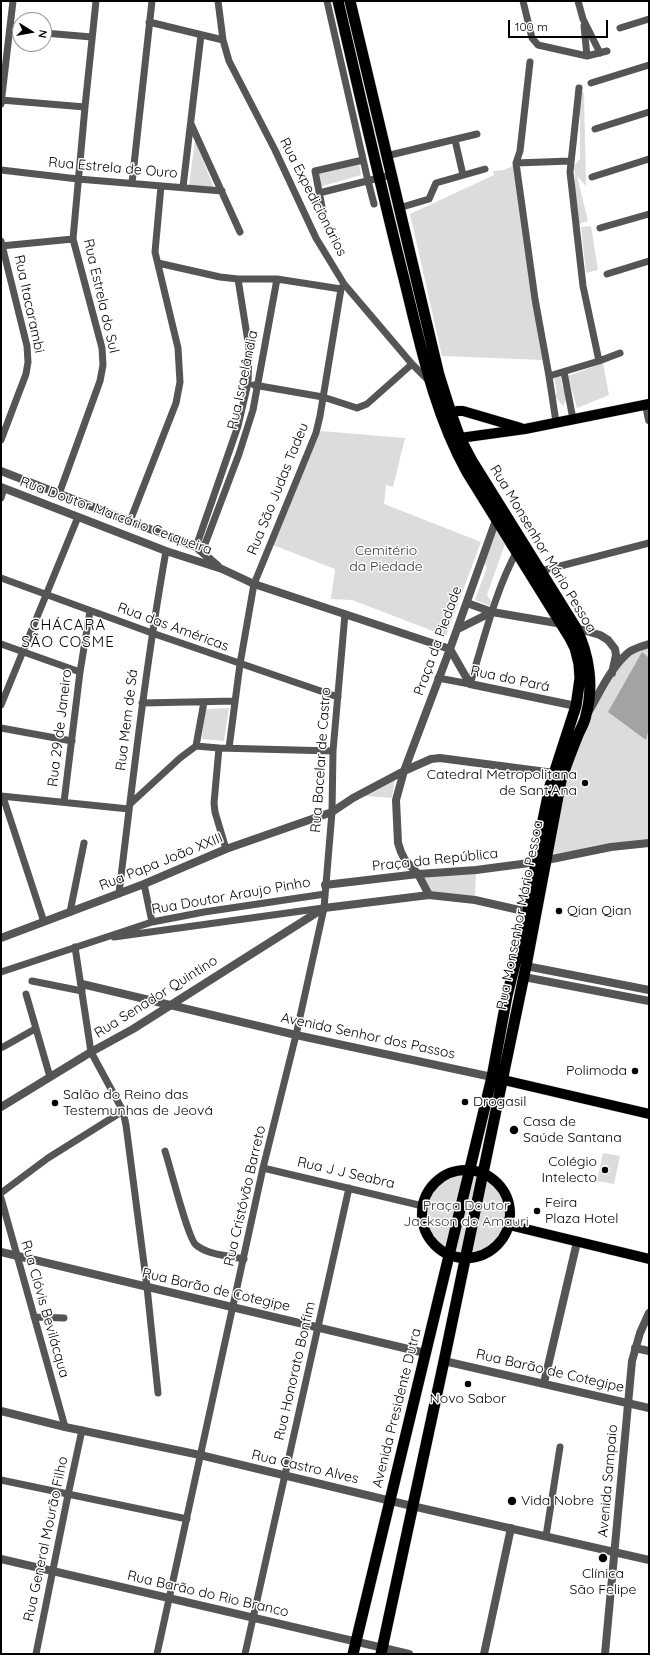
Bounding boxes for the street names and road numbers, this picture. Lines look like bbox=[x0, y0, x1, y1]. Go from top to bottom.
street label: Rua Expedicionários bbox=[276, 135, 350, 259]
street label: Rua Estrela de Ouro bbox=[48, 154, 178, 182]
street label: Rua Estrela do Sul bbox=[80, 237, 122, 355]
street label: Rua Itacarambi bbox=[10, 253, 48, 355]
street label: Rua Israelândia bbox=[224, 329, 262, 431]
street label: Rua São Judas Tadeu bbox=[244, 420, 312, 558]
street label: Rua Monsenhor Mário Pessoa bbox=[486, 462, 600, 636]
street label: Rua Doutor Marcário Cerqueira bbox=[18, 473, 214, 559]
street label: Praça da Piedade bbox=[410, 584, 466, 698]
street label: Rua das Américas bbox=[115, 599, 231, 655]
street label: Rua do Pará bbox=[469, 662, 551, 696]
street label: Rua 29 de Janeiro bbox=[44, 668, 76, 788]
street label: Rua Mem de Sá bbox=[112, 668, 142, 772]
street label: Rua Bacelar de Castro bbox=[308, 687, 334, 833]
street label: Rua Monsenhor Mário Pessoa bbox=[493, 819, 547, 1011]
street label: Rua Papa João XXIII bbox=[97, 830, 225, 894]
street label: Praça da República bbox=[371, 845, 499, 875]
street label: Rua Doutor Araujo Pinho bbox=[150, 874, 312, 918]
street label: Rua Senador Quintino bbox=[91, 952, 221, 1042]
street label: Avenida Senhor dos Passos bbox=[279, 1009, 457, 1063]
street label: Rua Cristóvão Barreto bbox=[221, 1124, 269, 1268]
street label: Rua J J Seabra bbox=[296, 1154, 396, 1192]
street label: Rua Clóvis Bevilácqua bbox=[17, 1238, 73, 1380]
street label: Rua Barão de Cotegipe bbox=[140, 1265, 292, 1315]
street label: Rua Honorato Bonfim bbox=[271, 1300, 319, 1442]
street label: Avenida Presidente Dutra bbox=[369, 1326, 425, 1490]
street label: Rua Barão de Cotegipe bbox=[474, 1346, 626, 1396]
street label: Avenida Sampaio bbox=[595, 1424, 621, 1538]
street label: Rua Castro Alves bbox=[250, 1446, 360, 1488]
street label: Rua General Mourão Filho bbox=[20, 1455, 72, 1623]
street label: Rua Barão do Rio Branco bbox=[126, 1567, 290, 1621]

